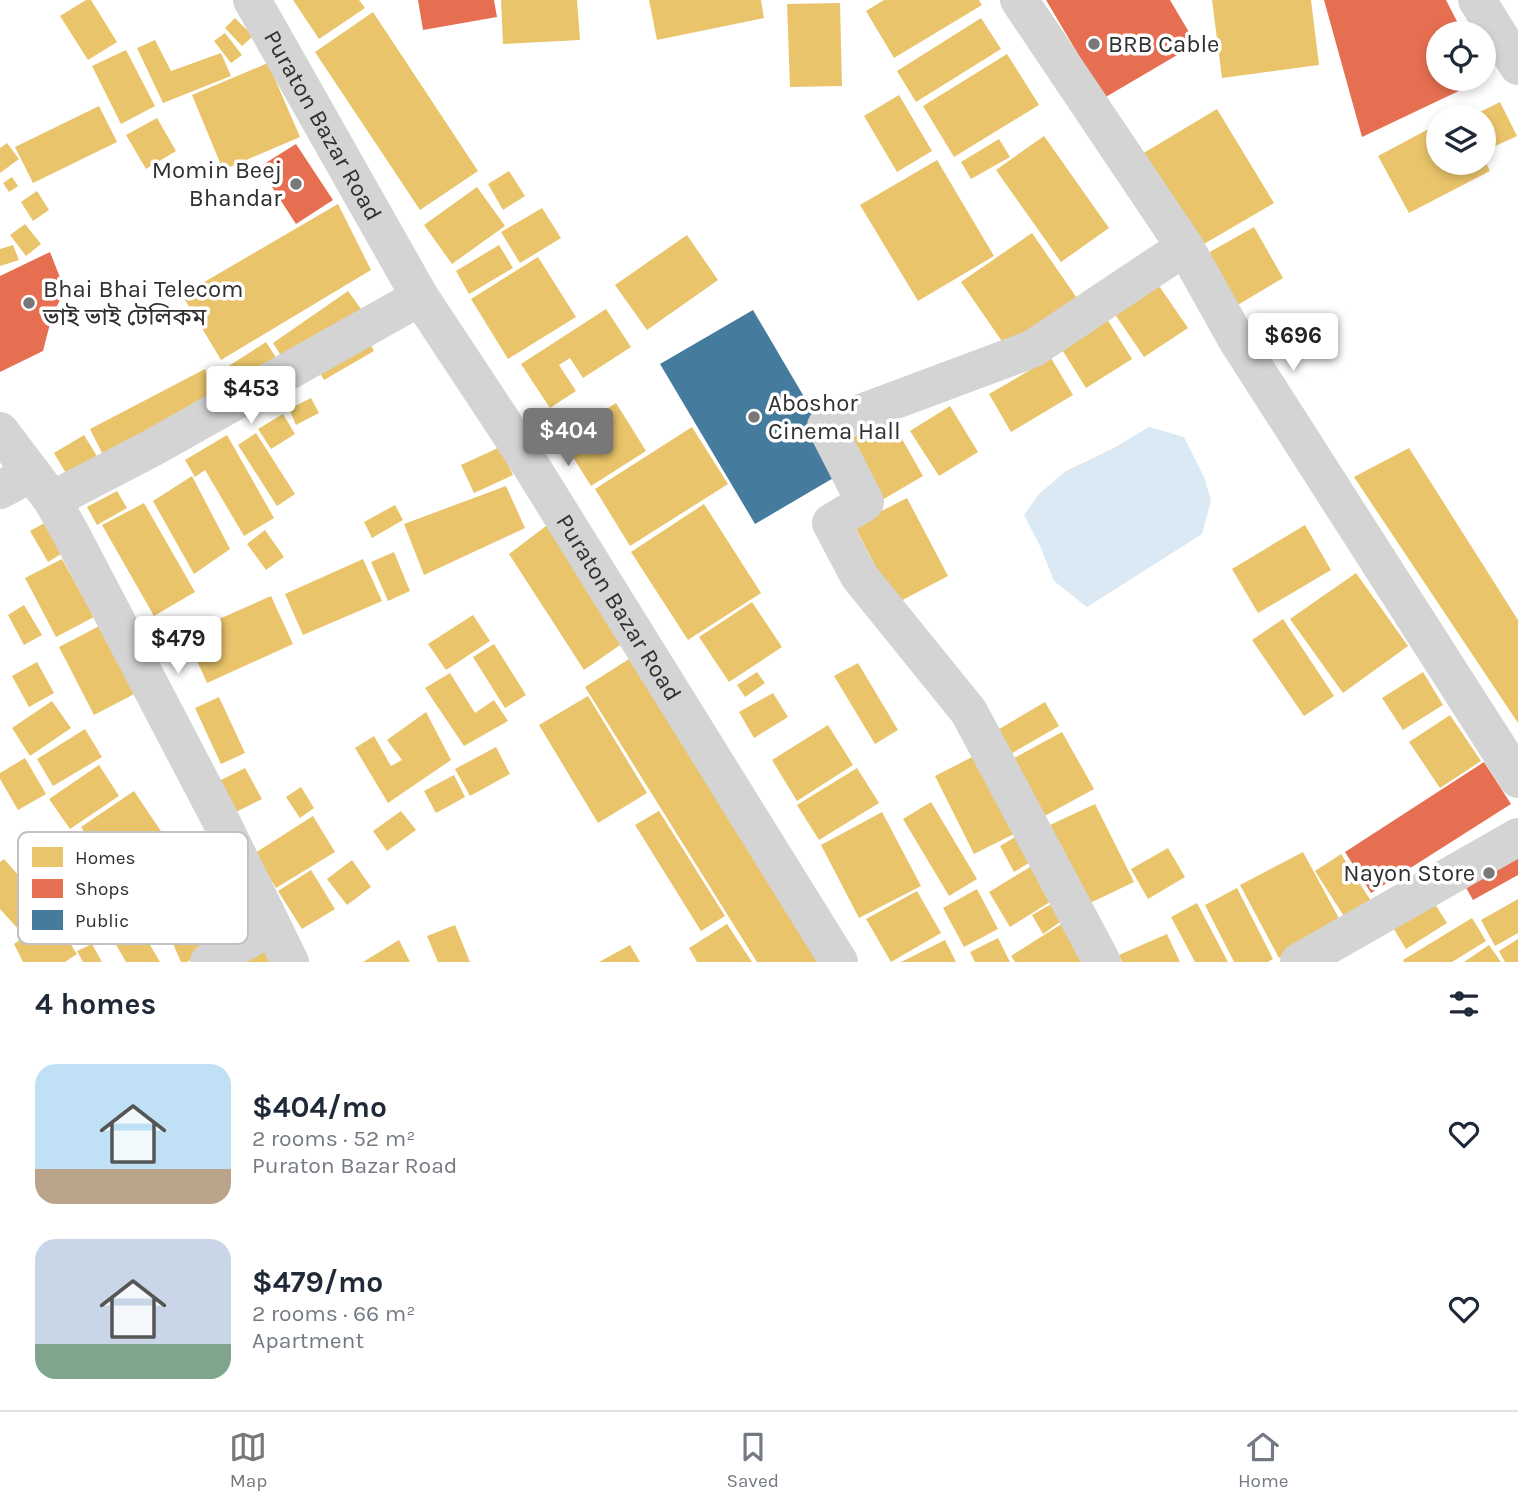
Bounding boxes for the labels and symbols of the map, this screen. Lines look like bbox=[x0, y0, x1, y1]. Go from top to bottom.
street label: Puraton Bazar Road bbox=[258, 25, 388, 226]
place label: BRB Cable bbox=[1108, 30, 1219, 58]
marker: BRB Cable bbox=[1086, 36, 1102, 52]
place label: Momin Beej Bhandar bbox=[152, 156, 282, 212]
marker: Momin Beej Bhandar bbox=[288, 176, 304, 192]
place label: Bhai Bhai Telecom ভাই ভাই টেলিকম bbox=[42, 275, 243, 331]
marker: Bhai Bhai Telecom ভাই ভাই টেলিকম bbox=[21, 295, 37, 311]
pin: $696 bbox=[1252, 314, 1334, 373]
pin: $453 bbox=[210, 366, 292, 426]
place label: Aboshor Cinema Hall bbox=[768, 389, 901, 445]
pin: $404 bbox=[527, 408, 609, 468]
marker: Aboshor Cinema Hall bbox=[746, 409, 762, 425]
street label: Puraton Bazar Road bbox=[550, 509, 687, 706]
pin: $479 bbox=[137, 616, 219, 676]
legend bbox=[18, 832, 248, 944]
text: Homes bbox=[75, 847, 136, 869]
place label: Nayon Store bbox=[1343, 859, 1475, 887]
marker: Nayon Store bbox=[1481, 865, 1497, 881]
text: Shops bbox=[75, 878, 129, 900]
text: Public bbox=[75, 910, 129, 932]

